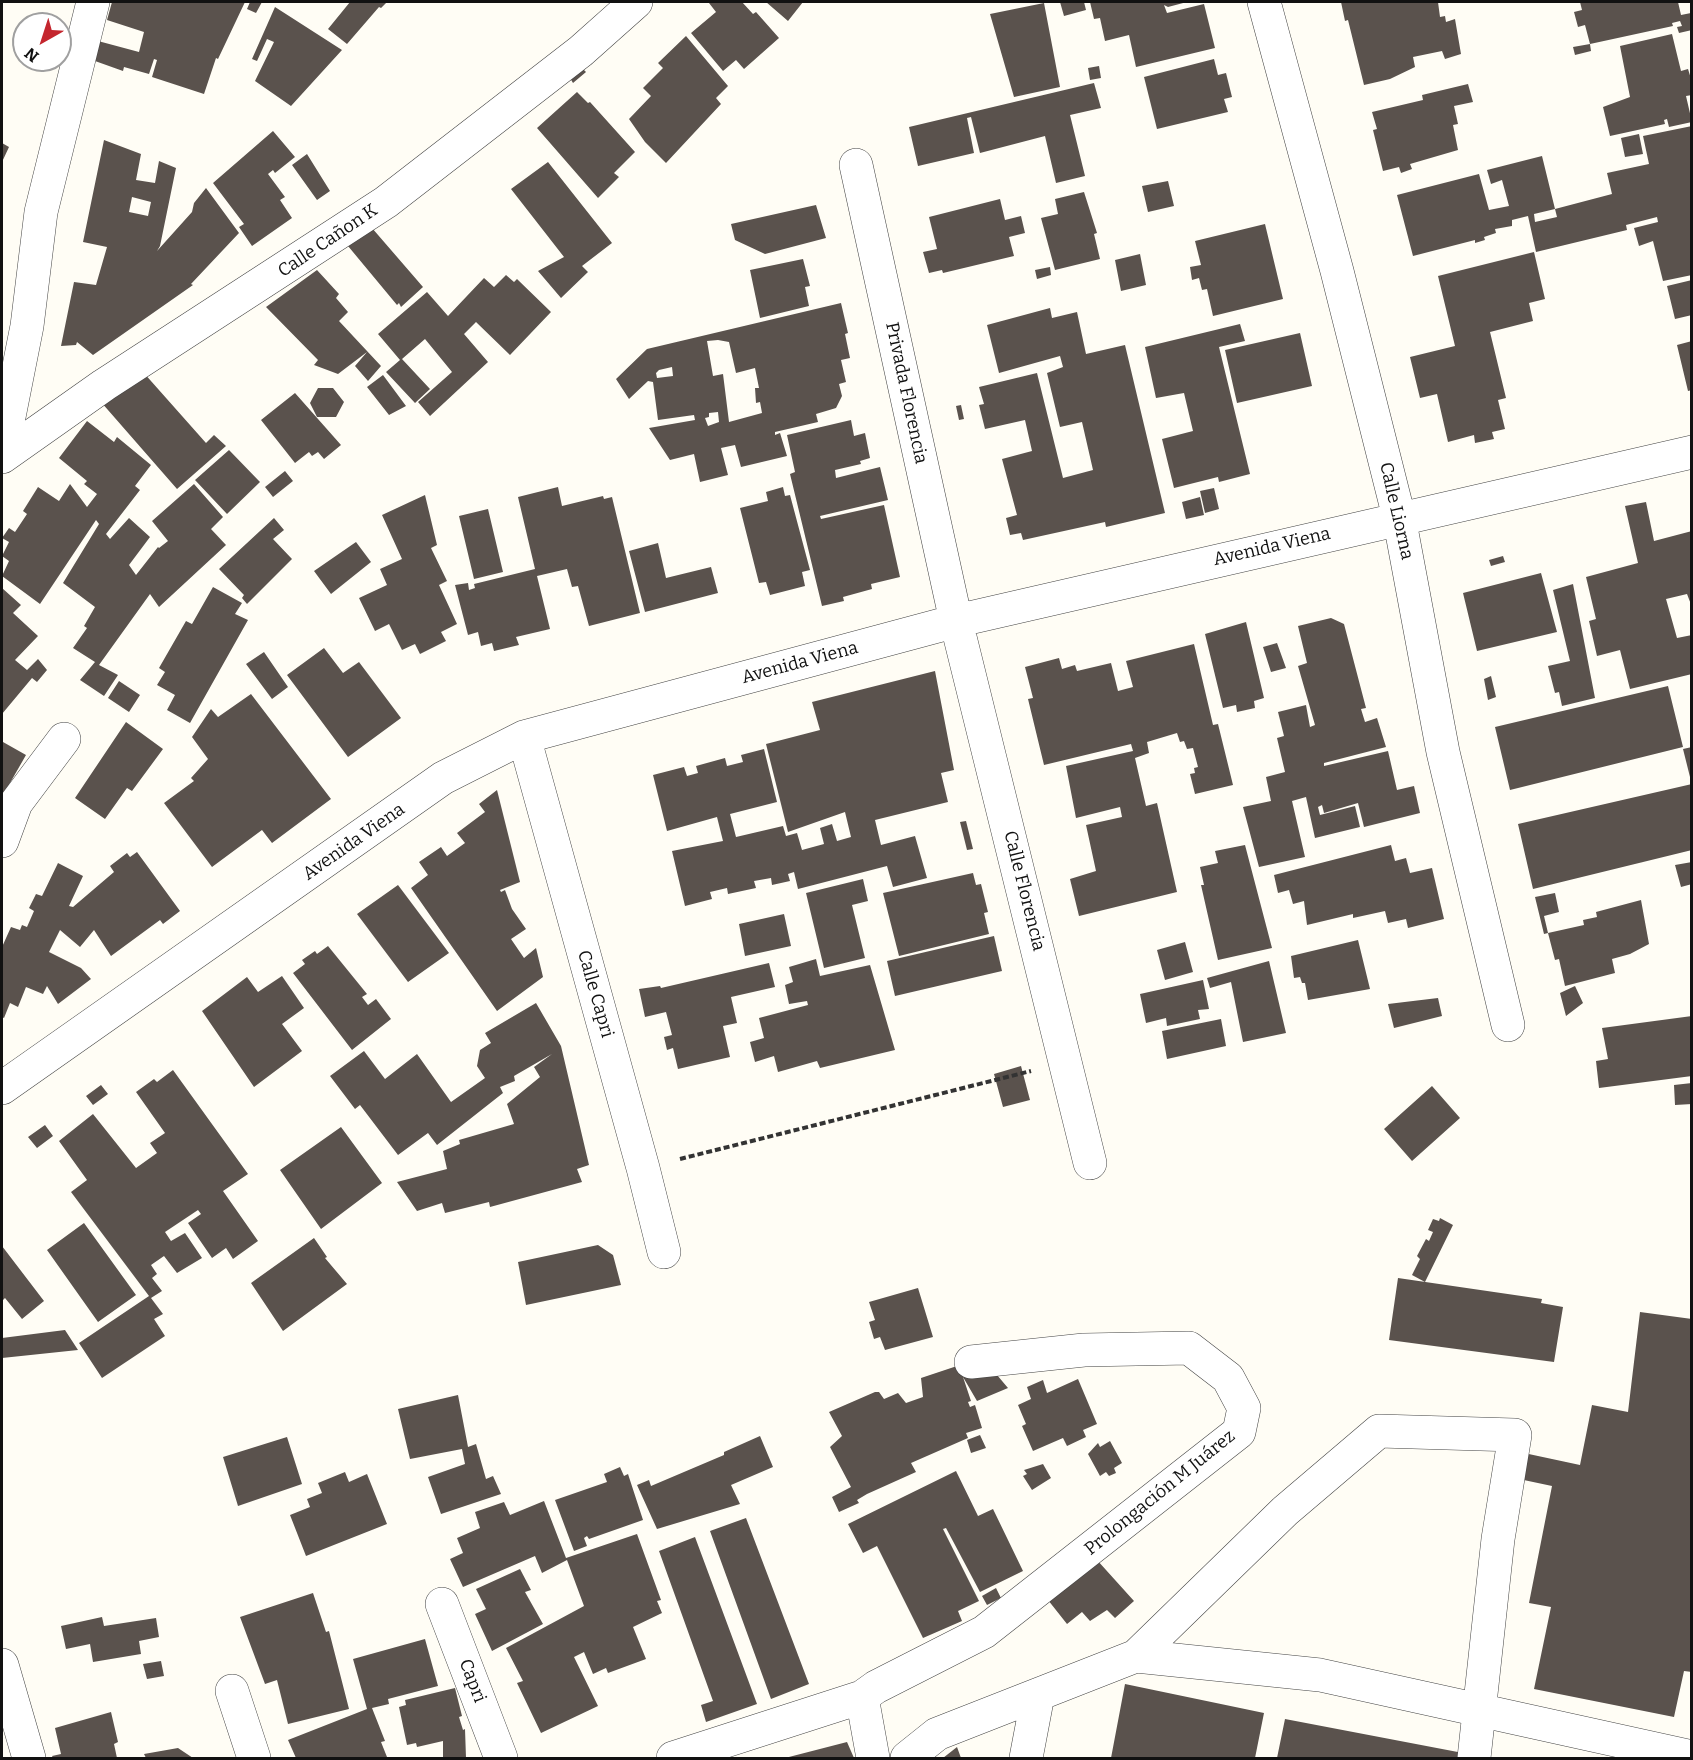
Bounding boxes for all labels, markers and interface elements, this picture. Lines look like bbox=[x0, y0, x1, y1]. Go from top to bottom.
north arrow bbox=[12, 12, 72, 72]
text: N bbox=[21, 44, 42, 66]
street label: Calle Cañon K bbox=[274, 200, 382, 282]
street label: Privada Florencia bbox=[880, 320, 932, 466]
street label: Calle Liorna bbox=[1374, 460, 1418, 562]
street label: Avenida Viena bbox=[1211, 523, 1333, 571]
street label: Avenida Viena bbox=[739, 637, 861, 689]
street label: Avenida Viena bbox=[299, 799, 409, 885]
street label: Calle Florencia bbox=[999, 829, 1049, 953]
street label: Calle Capri bbox=[572, 948, 618, 1040]
street label: Prolongación M Juárez bbox=[1080, 1426, 1240, 1560]
street label: Capri bbox=[454, 1656, 490, 1706]

